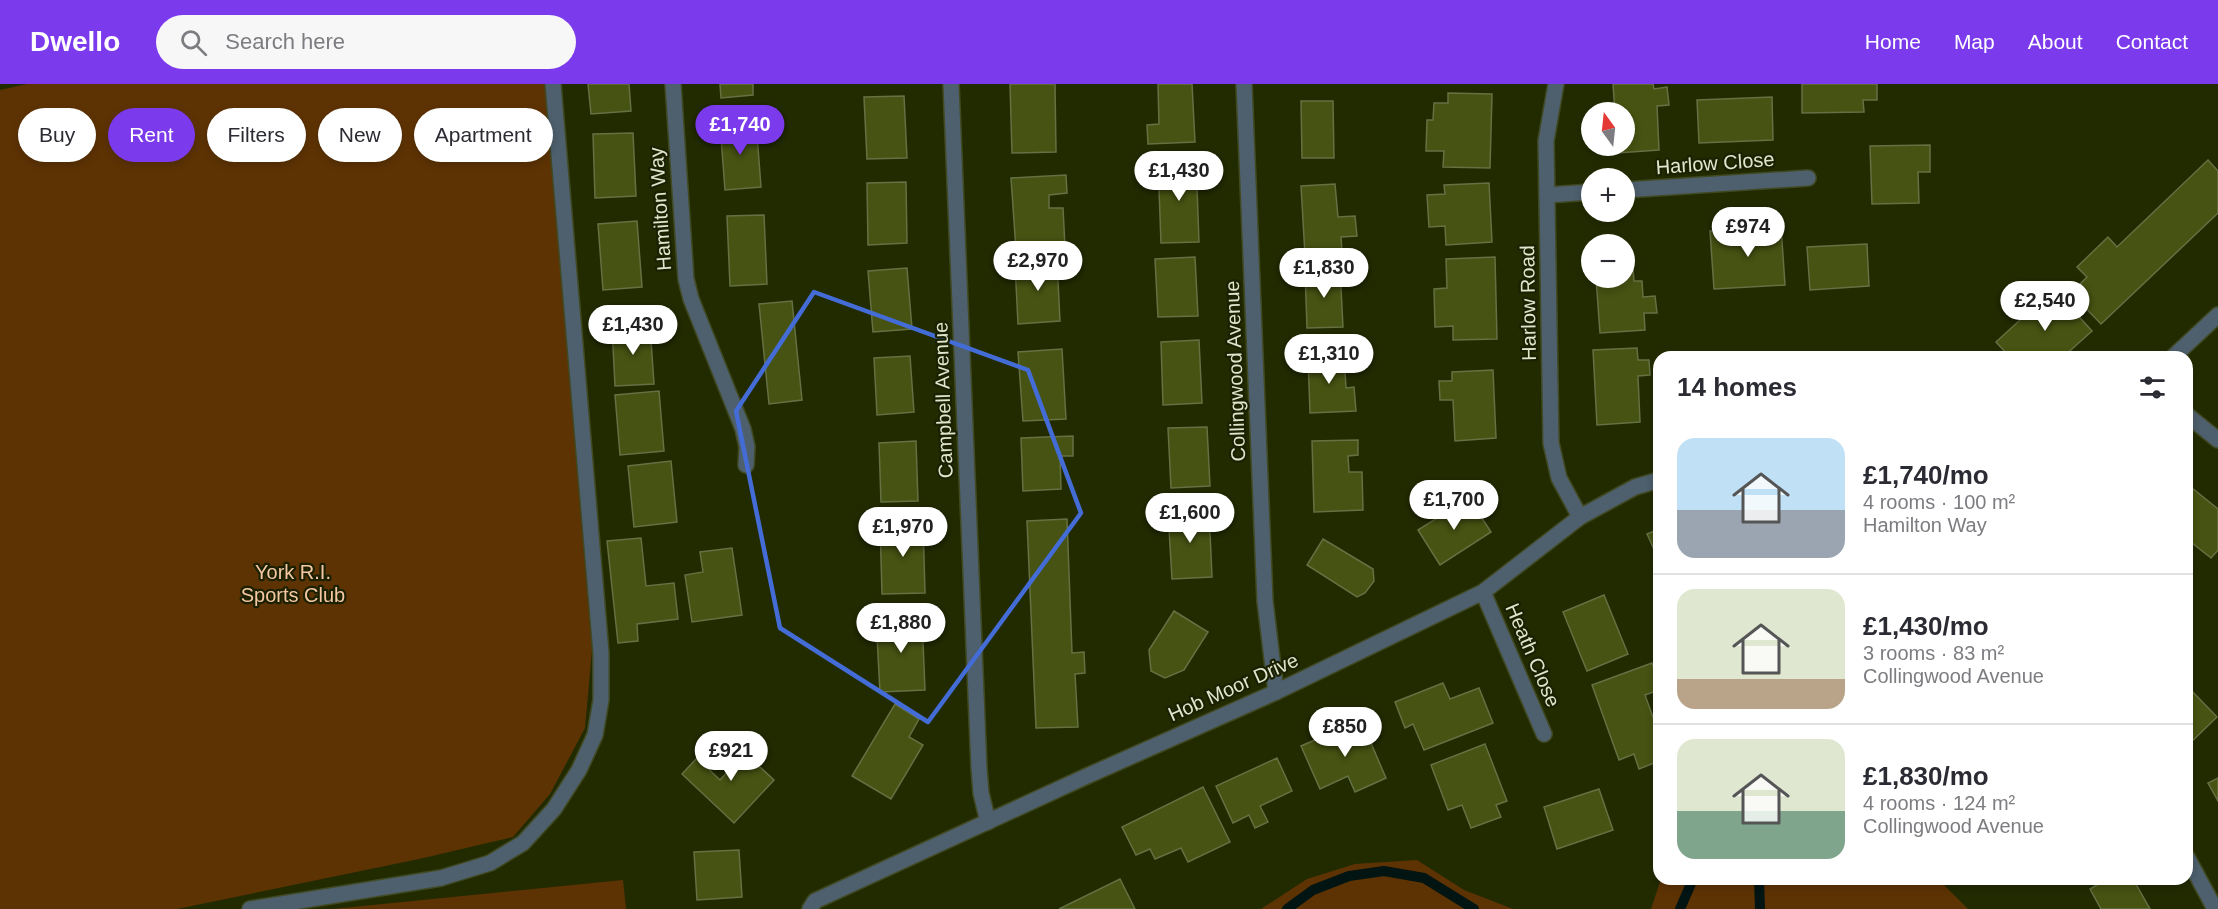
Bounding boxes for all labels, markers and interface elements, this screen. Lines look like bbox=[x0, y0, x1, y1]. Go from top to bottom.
search box bbox=[156, 15, 576, 69]
text: Dwello bbox=[30, 26, 120, 57]
icon: search bbox=[177, 26, 210, 59]
text: Search here bbox=[225, 29, 345, 54]
text: Home bbox=[1865, 30, 1921, 53]
text: Map bbox=[1954, 30, 1995, 53]
text: About bbox=[2028, 30, 2083, 53]
text: Contact bbox=[2116, 30, 2188, 53]
north arrow bbox=[1581, 102, 1635, 156]
map controls bbox=[1581, 102, 1635, 288]
pin: £1,740 bbox=[691, 105, 789, 156]
chip: Buy bbox=[18, 108, 96, 162]
chip: Rent bbox=[108, 108, 195, 162]
chip: Filters bbox=[207, 108, 306, 162]
chip: New bbox=[318, 108, 402, 162]
chip: Apartment bbox=[414, 108, 553, 162]
text: £1,740 bbox=[709, 113, 771, 135]
street label: Hamilton Way bbox=[645, 147, 675, 271]
street label: Harlow Close bbox=[1655, 148, 1775, 178]
pin: £1,430 bbox=[1130, 151, 1228, 202]
text: £1,430 bbox=[1148, 159, 1210, 181]
button: + bbox=[1581, 168, 1635, 222]
pin: £974 bbox=[1712, 207, 1784, 258]
text: £974 bbox=[1726, 215, 1770, 237]
button: − bbox=[1581, 234, 1635, 288]
pin: £2,970 bbox=[989, 241, 1087, 292]
street label: Harlow Road bbox=[1516, 245, 1540, 361]
pin: £1,830 bbox=[1275, 248, 1373, 299]
text: £2,970 bbox=[1007, 249, 1069, 271]
text: £1,830 bbox=[1293, 256, 1355, 278]
street label: Collingwood Avenue bbox=[1221, 280, 1249, 462]
pin: £2,540 bbox=[1996, 281, 2094, 332]
text: £2,540 bbox=[2014, 289, 2076, 311]
pin: £1,430 bbox=[584, 305, 682, 356]
text: £1,430 bbox=[602, 313, 664, 335]
street label: Campbell Avenue bbox=[929, 321, 957, 479]
pin: £1,310 bbox=[1280, 334, 1378, 385]
text: £1,310 bbox=[1298, 342, 1360, 364]
icon: filters bbox=[2136, 371, 2169, 404]
text: 14 homes bbox=[1677, 372, 1797, 402]
text: £1,740/mo bbox=[1863, 460, 1989, 490]
icon: home bbox=[1725, 462, 1797, 534]
pin: £1,700 bbox=[1405, 480, 1503, 531]
text: £1,700 bbox=[1423, 488, 1485, 510]
text: 4 rooms · 100 m² bbox=[1863, 491, 2015, 513]
pin: £1,600 bbox=[1141, 493, 1239, 544]
text: £1,600 bbox=[1159, 501, 1221, 523]
pin: £1,970 bbox=[854, 507, 952, 558]
text: Hamilton Way bbox=[1863, 514, 1987, 536]
text: £1,970 bbox=[872, 515, 934, 537]
park label: York R.I. Sports Club bbox=[241, 561, 345, 606]
street label: Heath Close bbox=[1501, 600, 1565, 710]
pin: £1,880 bbox=[852, 603, 950, 654]
text: £1,880 bbox=[870, 611, 932, 633]
text: £1,430/mo bbox=[1863, 611, 1989, 641]
icon: home bbox=[1725, 613, 1797, 685]
text: 3 rooms · 83 m² bbox=[1863, 642, 2004, 664]
street label: Hob Moor Drive bbox=[1165, 648, 1301, 726]
text: Collingwood Avenue bbox=[1863, 665, 2044, 687]
pin: £850 bbox=[1309, 707, 1381, 758]
text: £850 bbox=[1323, 715, 1367, 737]
pin: £921 bbox=[695, 731, 767, 782]
text: £921 bbox=[709, 739, 753, 761]
text: £1,830/mo bbox=[1863, 761, 1989, 791]
icon: home bbox=[1725, 763, 1797, 835]
text: 4 rooms · 124 m² bbox=[1863, 792, 2015, 814]
text: Collingwood Avenue bbox=[1863, 815, 2044, 837]

